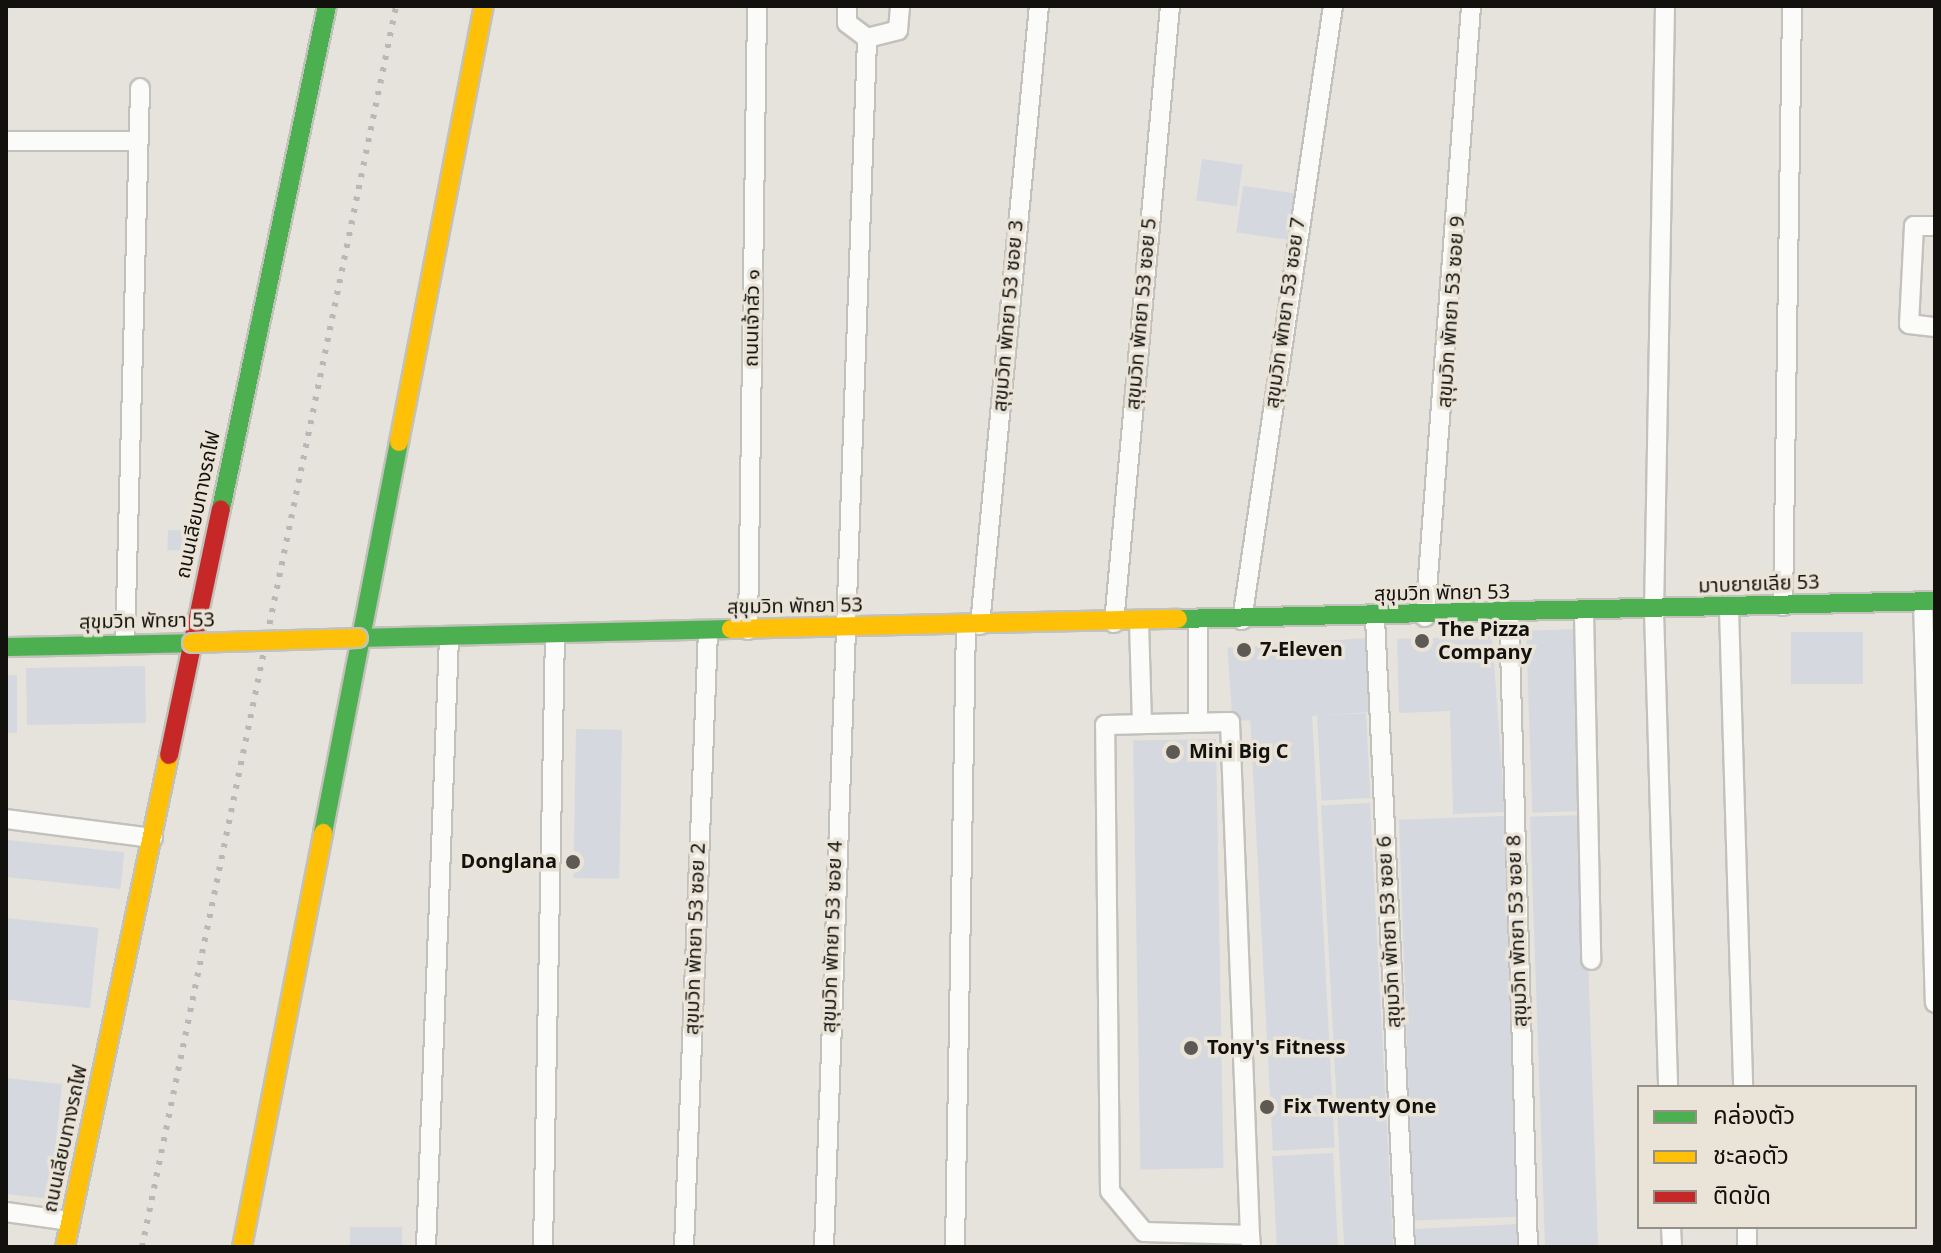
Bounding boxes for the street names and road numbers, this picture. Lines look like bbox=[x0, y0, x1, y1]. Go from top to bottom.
street label: สุขุมวิท พัทยา 53 ซอย 9 bbox=[1433, 215, 1471, 409]
street label: สุขุมวิท พัทยา 53 ซอย 7 bbox=[1261, 216, 1311, 410]
street label: สุขุมวิท พัทยา 53 ซอย 5 bbox=[1122, 217, 1162, 411]
street label: สุขุมวิท พัทยา 53 ซอย 3 bbox=[989, 219, 1029, 413]
street label: ถนนเจ้าสัว ๑ bbox=[740, 269, 766, 367]
street label: ถนนเลียบทางรถไฟ bbox=[172, 429, 226, 581]
street label: มาบยายเลีย 53 bbox=[1698, 571, 1820, 599]
street label: สุขุมวิท พัทยา 53 bbox=[1374, 581, 1510, 607]
street label: สุขุมวิท พัทยา 53 bbox=[727, 594, 863, 620]
street label: สุขุมวิท พัทยา 53 bbox=[79, 609, 215, 635]
street label: สุขุมวิท พัทยา 53 ซอย 8 bbox=[1503, 834, 1533, 1028]
street label: สุขุมวิท พัทยา 53 ซอย 6 bbox=[1373, 835, 1407, 1029]
street label: สุขุมวิท พัทยา 53 ซอย 4 bbox=[818, 840, 848, 1034]
street label: สุขุมวิท พัทยา 53 ซอย 2 bbox=[681, 842, 711, 1036]
street label: ถนนเลียบทางรถไฟ bbox=[39, 1063, 93, 1215]

